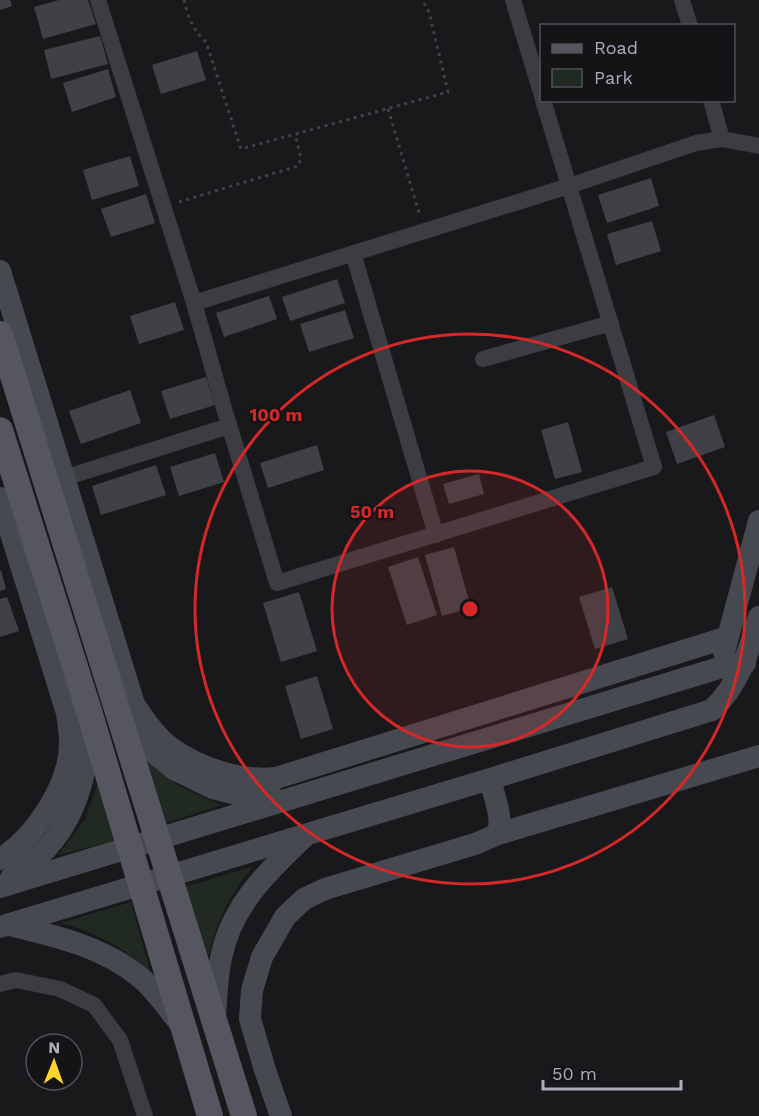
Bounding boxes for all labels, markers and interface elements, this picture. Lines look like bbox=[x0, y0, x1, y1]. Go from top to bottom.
legend bbox=[540, 24, 735, 102]
text: Road bbox=[594, 37, 638, 58]
text: Park bbox=[594, 67, 633, 88]
text: 100 m bbox=[249, 404, 303, 425]
text: 50 m bbox=[350, 501, 394, 522]
centre of rings bbox=[460, 599, 480, 619]
north arrow bbox=[24, 1032, 84, 1092]
text: N bbox=[48, 1038, 60, 1057]
scale bar bbox=[543, 1053, 681, 1091]
text: 50 m bbox=[552, 1063, 597, 1084]

